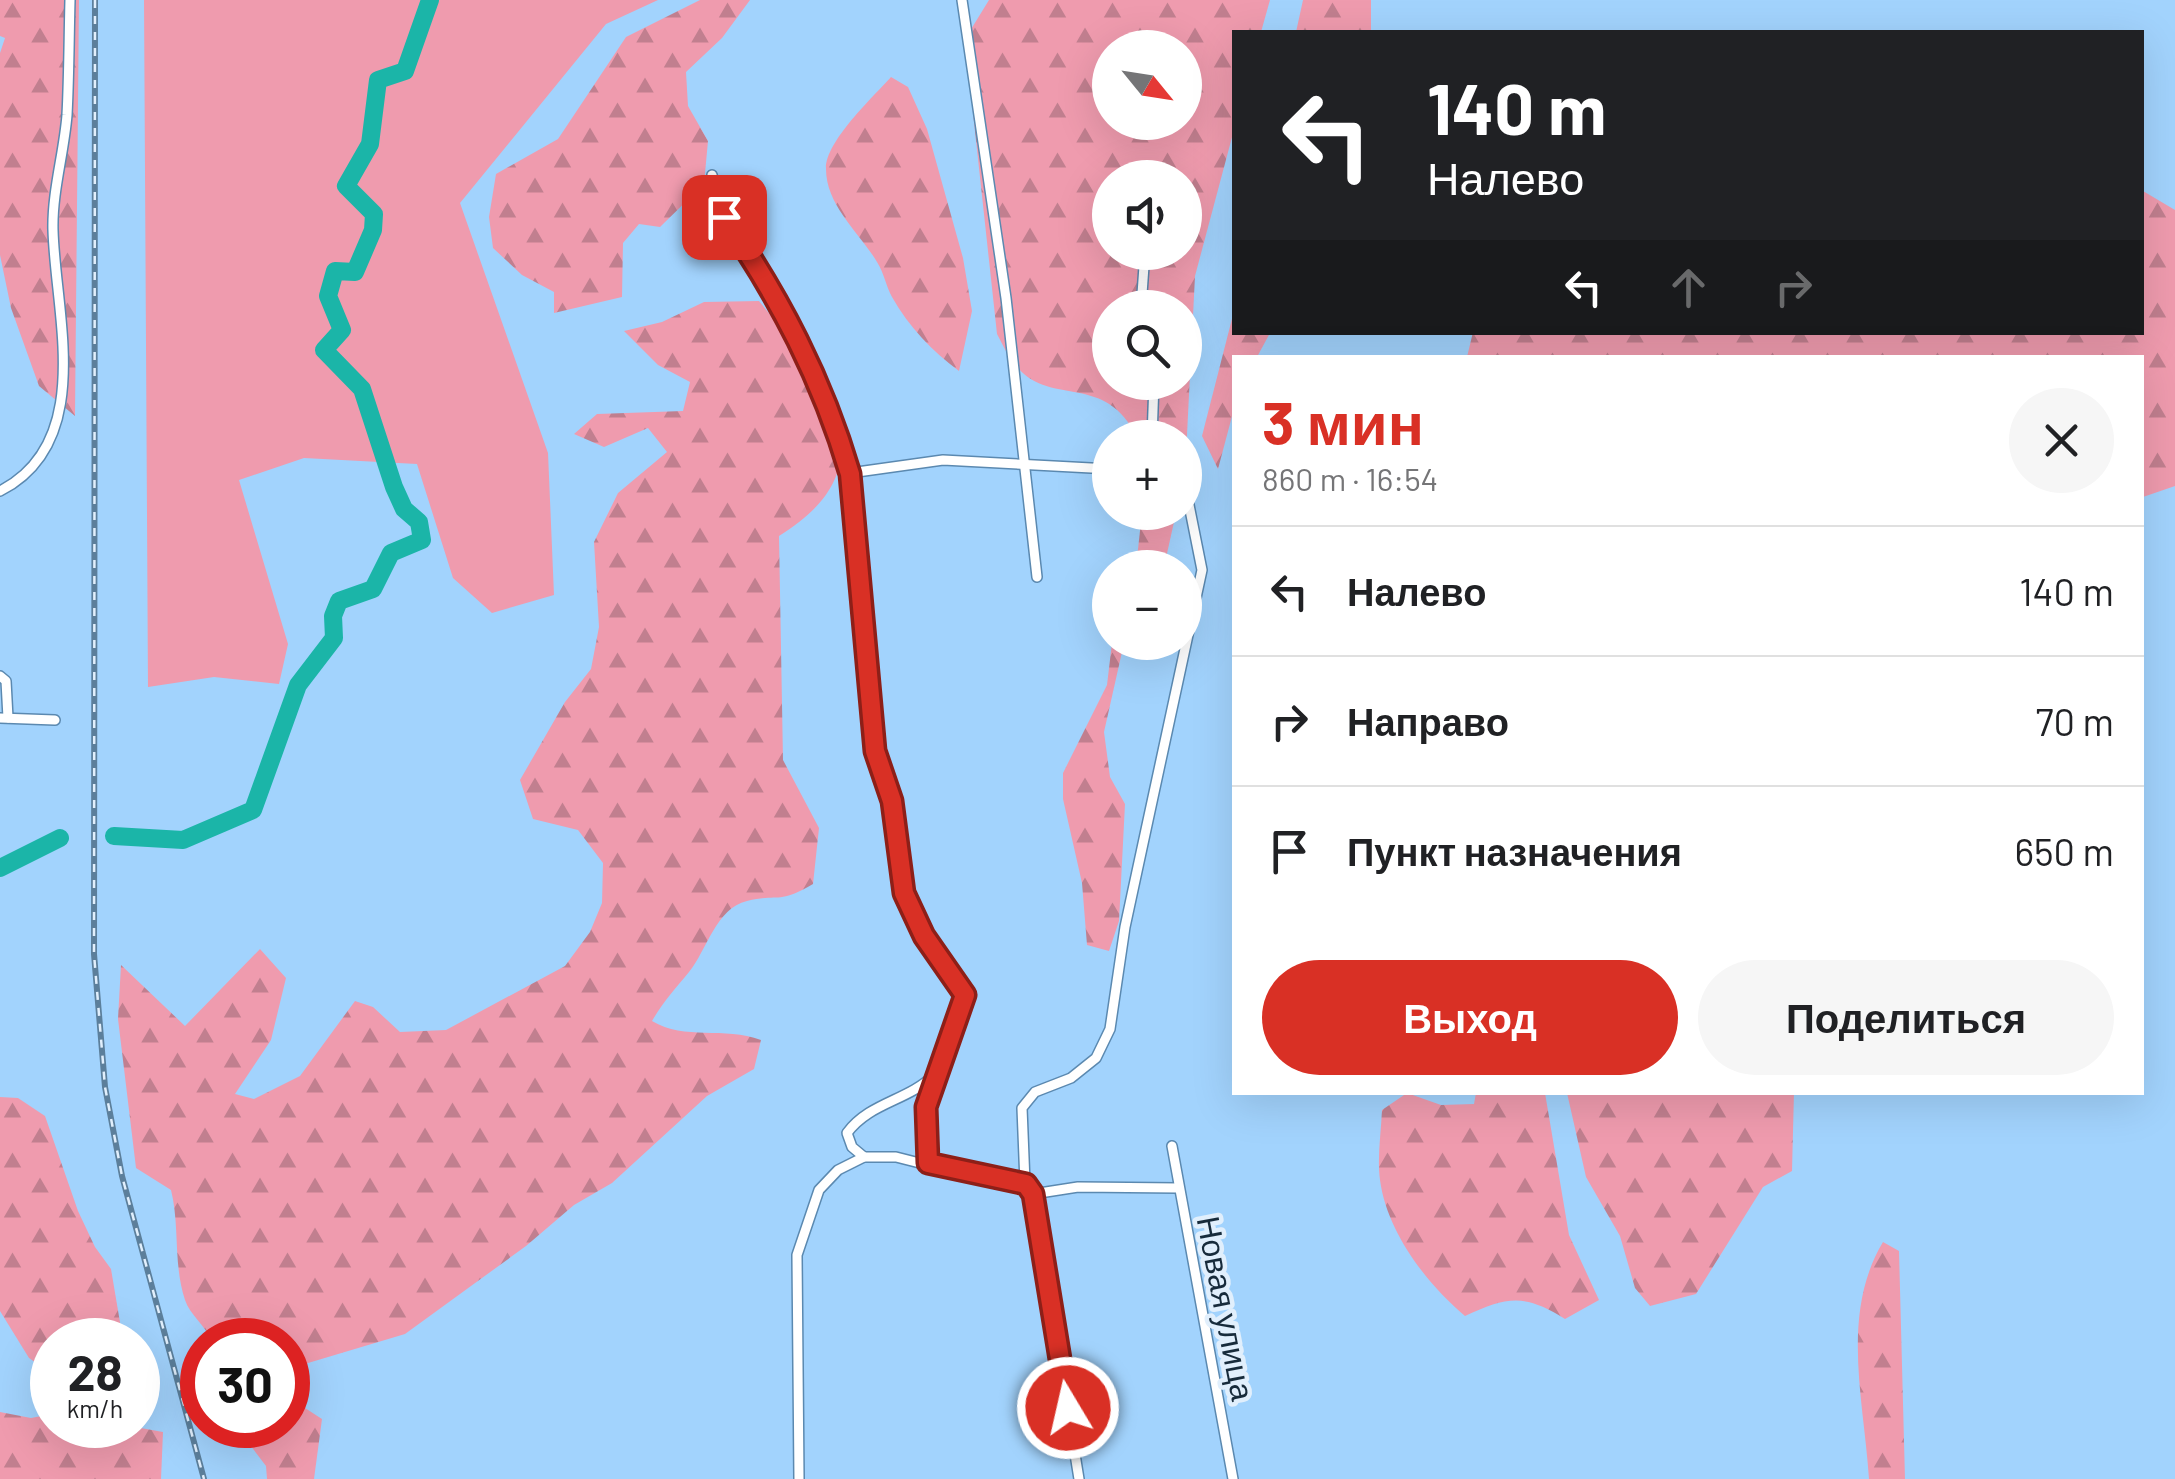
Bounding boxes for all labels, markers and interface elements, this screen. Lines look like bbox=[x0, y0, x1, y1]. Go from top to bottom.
north arrow bbox=[1092, 30, 1202, 140]
map controls bbox=[1092, 30, 1202, 660]
text: 140 m bbox=[1427, 65, 1606, 149]
icon: left bbox=[1262, 70, 1392, 200]
text: Налево bbox=[1427, 150, 1584, 204]
button: sound bbox=[1092, 160, 1202, 270]
pin bbox=[682, 175, 767, 260]
icon: arrive bbox=[697, 190, 752, 245]
icon: left bbox=[1556, 260, 1611, 315]
icon: ahead bbox=[1661, 260, 1716, 315]
icon: right bbox=[1766, 260, 1821, 315]
button: search bbox=[1092, 290, 1202, 400]
text: 3 мин bbox=[1262, 385, 1424, 457]
button: close bbox=[2009, 388, 2114, 493]
button: + bbox=[1092, 420, 1202, 530]
text: 860 m · 16:54 bbox=[1262, 459, 1438, 497]
button: − bbox=[1092, 550, 1202, 660]
icon: left bbox=[1262, 564, 1317, 619]
text: Налево bbox=[1347, 568, 1486, 614]
text: 140 m bbox=[2019, 568, 2114, 614]
icon: right bbox=[1262, 694, 1317, 749]
text: Направо bbox=[1347, 698, 1509, 744]
text: 70 m bbox=[2036, 698, 2114, 744]
icon: arrive bbox=[1262, 824, 1317, 879]
text: Пункт назначения bbox=[1347, 828, 1682, 874]
text: 650 m bbox=[2014, 828, 2114, 874]
button: Выход bbox=[1262, 960, 1678, 1075]
button: Поделиться bbox=[1698, 960, 2114, 1075]
street label: Новая улица bbox=[1190, 1213, 1264, 1404]
speed limit sign: 30 bbox=[180, 1318, 310, 1448]
text: 28 bbox=[67, 1341, 123, 1401]
position arrow bbox=[1016, 1356, 1120, 1460]
text: km/h bbox=[67, 1393, 123, 1423]

